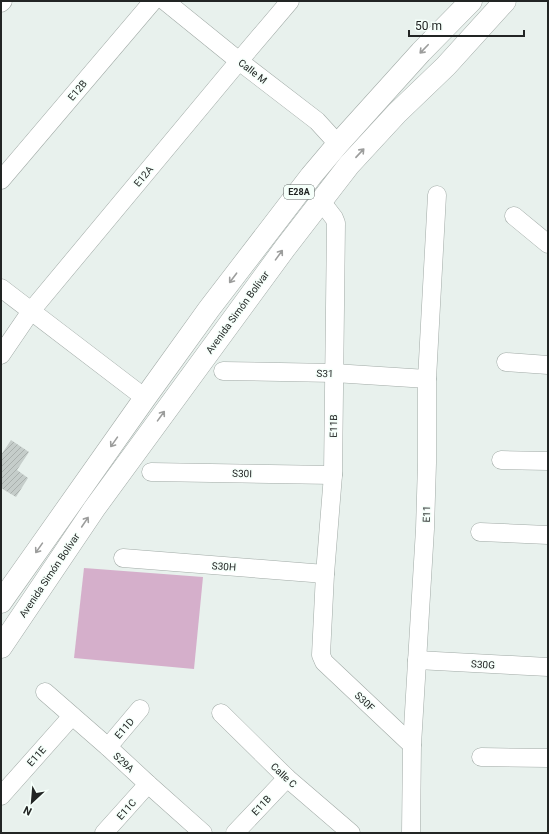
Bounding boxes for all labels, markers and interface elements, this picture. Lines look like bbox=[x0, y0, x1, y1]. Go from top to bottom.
scale bar bbox=[409, 12, 524, 38]
text: 50 m bbox=[415, 19, 442, 33]
one-way arrow bbox=[419, 44, 429, 54]
street label: Calle M bbox=[236, 57, 269, 86]
street label: E12B bbox=[66, 78, 89, 103]
one-way arrow bbox=[355, 148, 365, 158]
street label: E12A bbox=[132, 163, 155, 189]
road number: E28A bbox=[284, 185, 314, 199]
one-way arrow bbox=[275, 250, 283, 261]
street label: Avenida Simón Bolívar bbox=[204, 268, 271, 356]
one-way arrow bbox=[229, 272, 238, 283]
street label: S31 bbox=[316, 368, 334, 379]
one-way arrow bbox=[157, 411, 165, 422]
street label: E11B bbox=[328, 414, 339, 438]
one-way arrow bbox=[110, 436, 118, 447]
street label: S30I bbox=[232, 468, 252, 479]
street label: E11 bbox=[421, 505, 432, 523]
one-way arrow bbox=[81, 517, 89, 528]
street label: Avenida Simón Bolívar bbox=[17, 531, 82, 619]
one-way arrow bbox=[35, 542, 43, 553]
street label: S30H bbox=[211, 560, 236, 573]
street label: S30G bbox=[471, 658, 495, 671]
street label: S30F bbox=[353, 690, 377, 713]
street label: E11D bbox=[113, 716, 136, 741]
street label: E11E bbox=[25, 744, 48, 768]
street label: S29A bbox=[111, 750, 136, 775]
street label: Calle C bbox=[269, 761, 299, 790]
north arrow bbox=[12, 782, 52, 822]
street label: E11B bbox=[249, 793, 273, 818]
street label: E11C bbox=[114, 797, 139, 822]
text: N bbox=[21, 803, 34, 818]

